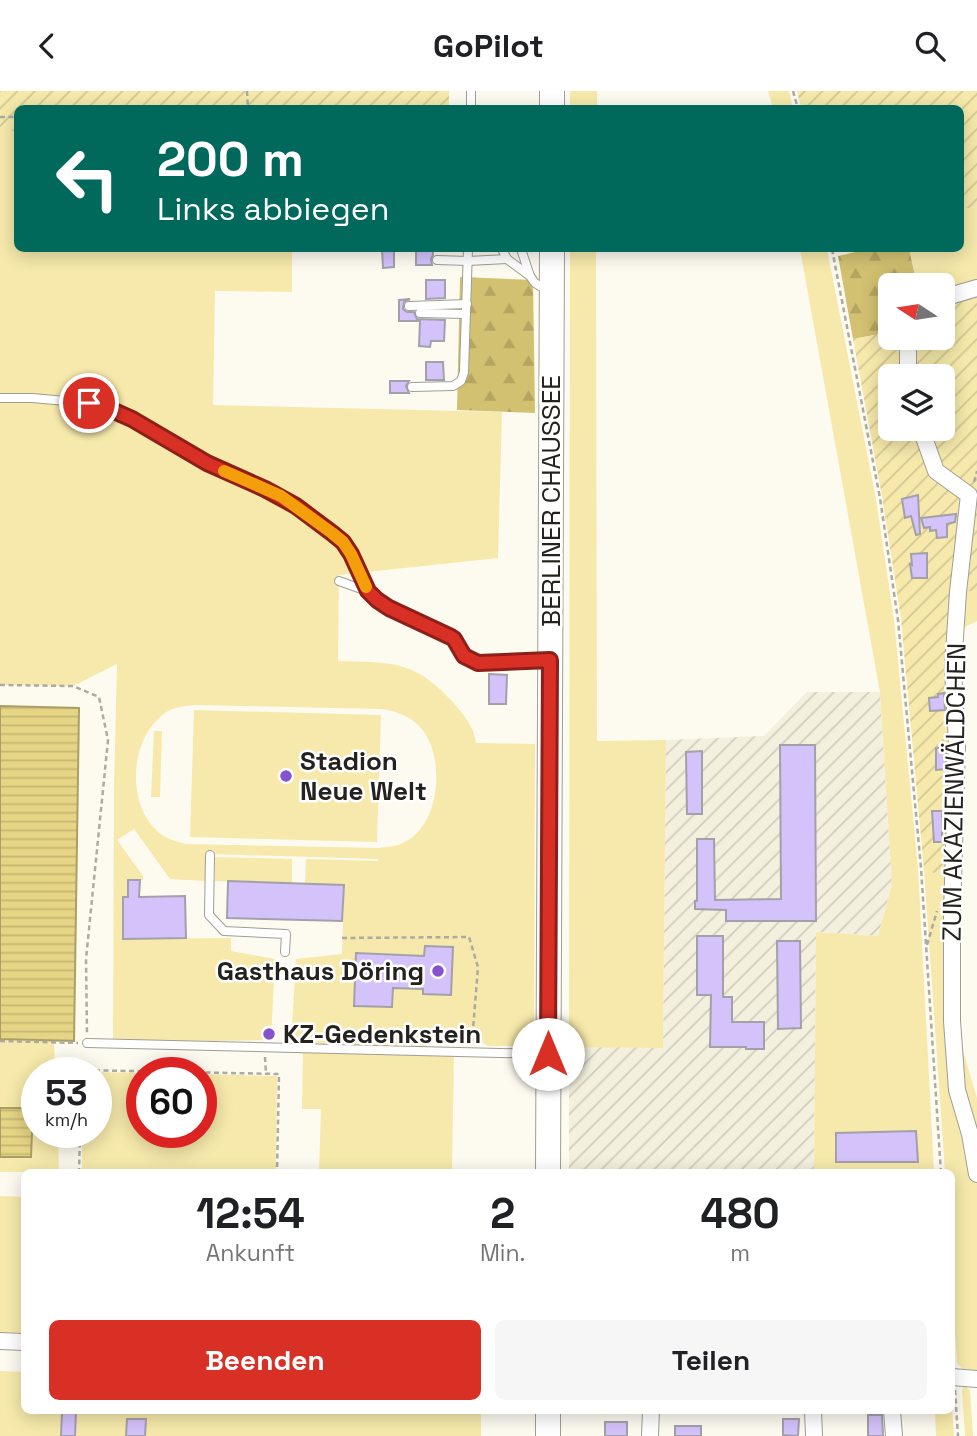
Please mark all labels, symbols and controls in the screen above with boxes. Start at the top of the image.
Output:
text: GoPilot [433,26,544,66]
icon: back [28,27,66,65]
icon: search [911,27,949,65]
text: 200 m [157,128,304,190]
icon: left [42,133,133,224]
text: Links abbiegen [157,189,389,229]
north arrow [878,273,956,350]
map controls [878,273,955,441]
button: layers [878,364,955,441]
pin [59,373,119,433]
street label: BERLINER CHAUSSEE [534,375,568,627]
icon: arrive [70,384,108,422]
street label: ZUM AKAZIENWÄLDCHEN [934,642,974,942]
place label: Stadion Neue Welt [300,744,427,808]
marker: Stadion Neue Welt [278,768,294,784]
place label: Gasthaus Döring [217,954,424,988]
marker: Gasthaus Döring [430,963,446,979]
place label: KZ-Gedenkstein [283,1017,481,1051]
position arrow [511,1017,585,1091]
marker: KZ-Gedenkstein [261,1026,277,1042]
speed limit sign: 60 [126,1057,217,1148]
text: 53 [45,1071,88,1115]
text: km/h [45,1108,88,1131]
text: 12:54 [196,1187,305,1240]
text: 2 [490,1187,515,1240]
text: 480 [701,1187,780,1240]
text: Ankunft [206,1238,295,1268]
text: Min. [480,1238,525,1268]
text: m [730,1238,750,1268]
button: Beenden [49,1320,481,1400]
button: Teilen [495,1320,927,1400]

